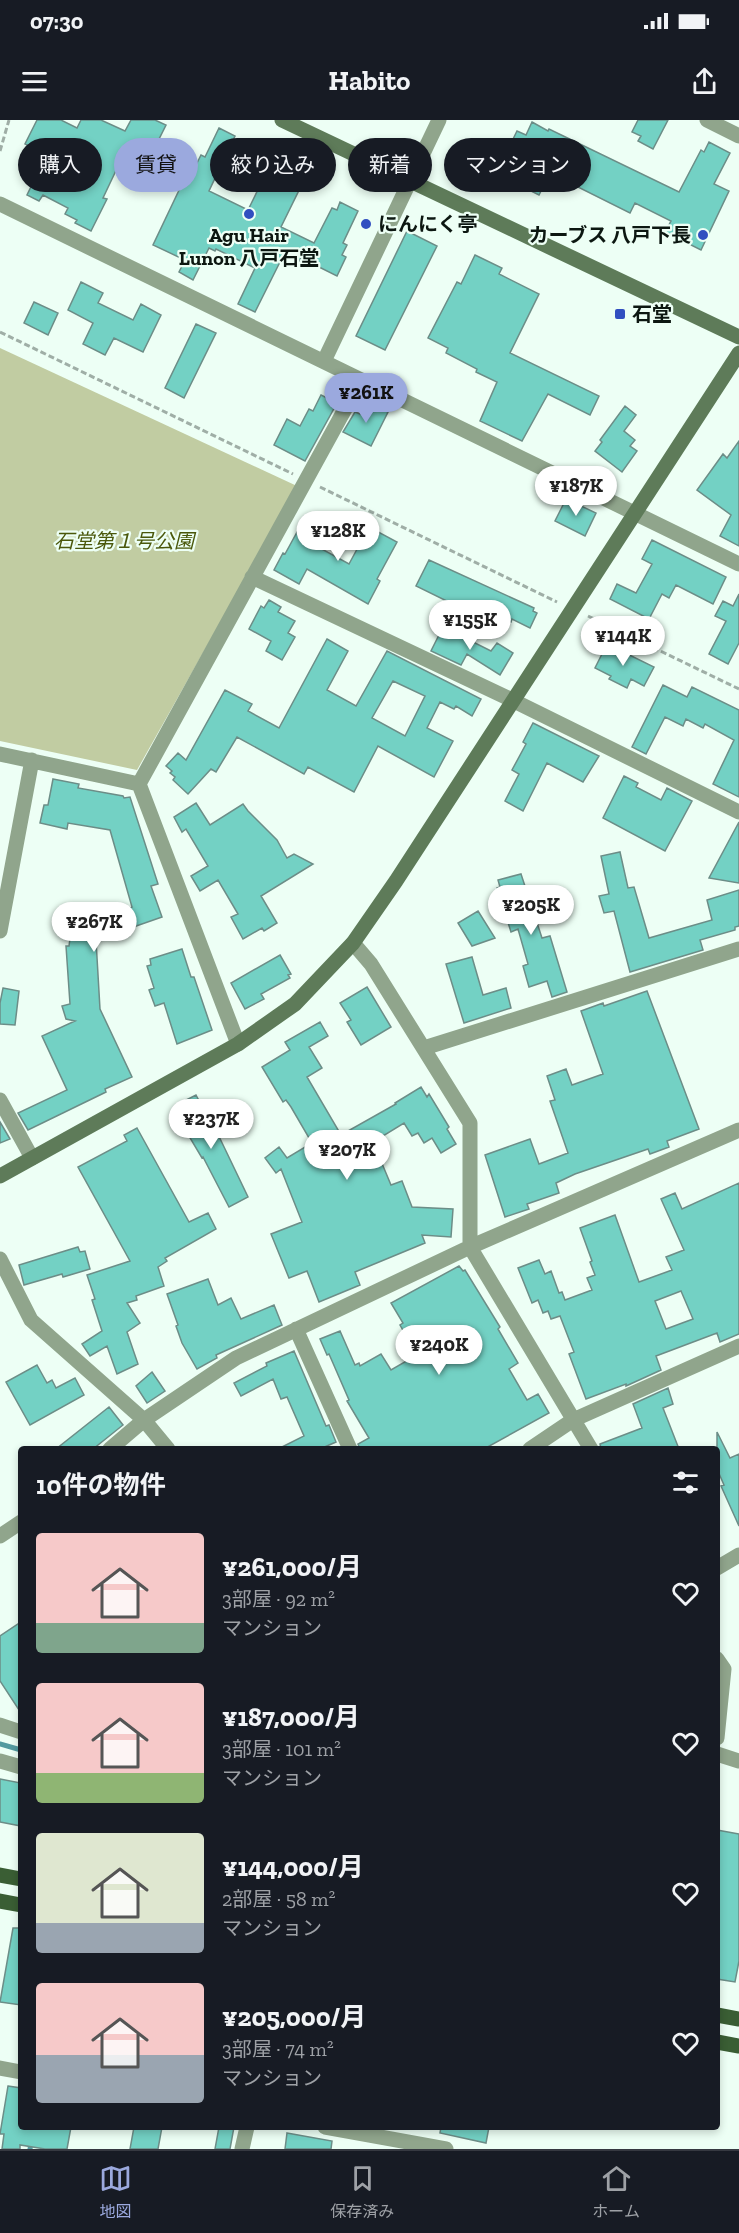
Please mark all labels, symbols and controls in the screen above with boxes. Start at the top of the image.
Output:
text: 07:30 [30,8,83,35]
icon: menu [18,65,51,98]
text: Habito [329,65,410,97]
icon: share [688,65,721,98]
chip: 購入 [18,138,102,192]
chip: 賃貸 [114,138,198,192]
chip: 絞り込み [210,138,336,192]
chip: 新着 [348,138,432,192]
chip: マンション [444,138,591,192]
marker: Agu Hair Lunon 八戸石堂 [242,207,256,221]
place label: にんにく亭 [378,212,478,236]
marker: にんにく亭 [359,217,373,231]
place label: Agu Hair Lunon 八戸石堂 [179,223,319,270]
place label: カーブス 八戸下長 [528,223,691,247]
marker: カーブス 八戸下長 [696,228,710,242]
place label: 石堂 [632,302,672,326]
marker: 石堂 [613,307,627,321]
pin: ¥261K [324,373,408,424]
text: ¥261K [339,380,393,404]
pin: ¥187K [534,466,618,517]
text: ¥187K [549,473,603,497]
pin: ¥128K [296,511,380,562]
text: ¥128K [311,518,365,542]
park label: 石堂第１号公園 [54,529,197,553]
pin: ¥155K [428,600,512,651]
text: ¥155K [443,607,497,631]
pin: ¥144K [581,616,665,667]
text: ¥144K [595,623,651,647]
pin: ¥205K [489,885,573,936]
text: ¥205K [502,892,560,916]
pin: ¥267K [52,902,136,953]
text: ¥267K [66,909,122,933]
pin: ¥237K [169,1099,253,1150]
text: ¥237K [183,1106,239,1130]
pin: ¥207K [305,1130,389,1181]
text: ¥207K [318,1137,376,1161]
pin: ¥240K [397,1325,481,1376]
text: ¥240K [409,1332,469,1356]
icon: filters [669,1466,702,1499]
text: 10件の物件 [36,1469,165,1501]
text: ¥261,000/月 [222,1551,362,1583]
icon: home [84,1557,156,1629]
icon: heart [669,1577,702,1610]
text: 3部屋 · 92 m² [222,1587,335,1611]
text: マンション [222,1616,322,1640]
text: ¥187,000/月 [222,1701,360,1733]
icon: home [84,1707,156,1779]
icon: heart [669,1727,702,1760]
text: 3部屋 · 101 m² [222,1737,341,1761]
text: マンション [222,1766,322,1790]
text: ¥144,000/月 [222,1851,364,1883]
icon: home [84,1857,156,1929]
icon: heart [669,1877,702,1910]
text: 2部屋 · 58 m² [222,1887,336,1911]
text: マンション [222,1916,322,1940]
text: ¥205,000/月 [222,2001,366,2033]
icon: home [84,2007,156,2079]
icon: heart [669,2027,702,2060]
text: 3部屋 · 74 m² [222,2037,334,2061]
text: マンション [222,2066,322,2090]
tab: 地図 [99,2162,132,2222]
tab: 保存済み [330,2162,394,2222]
tab: ホーム [592,2162,640,2222]

